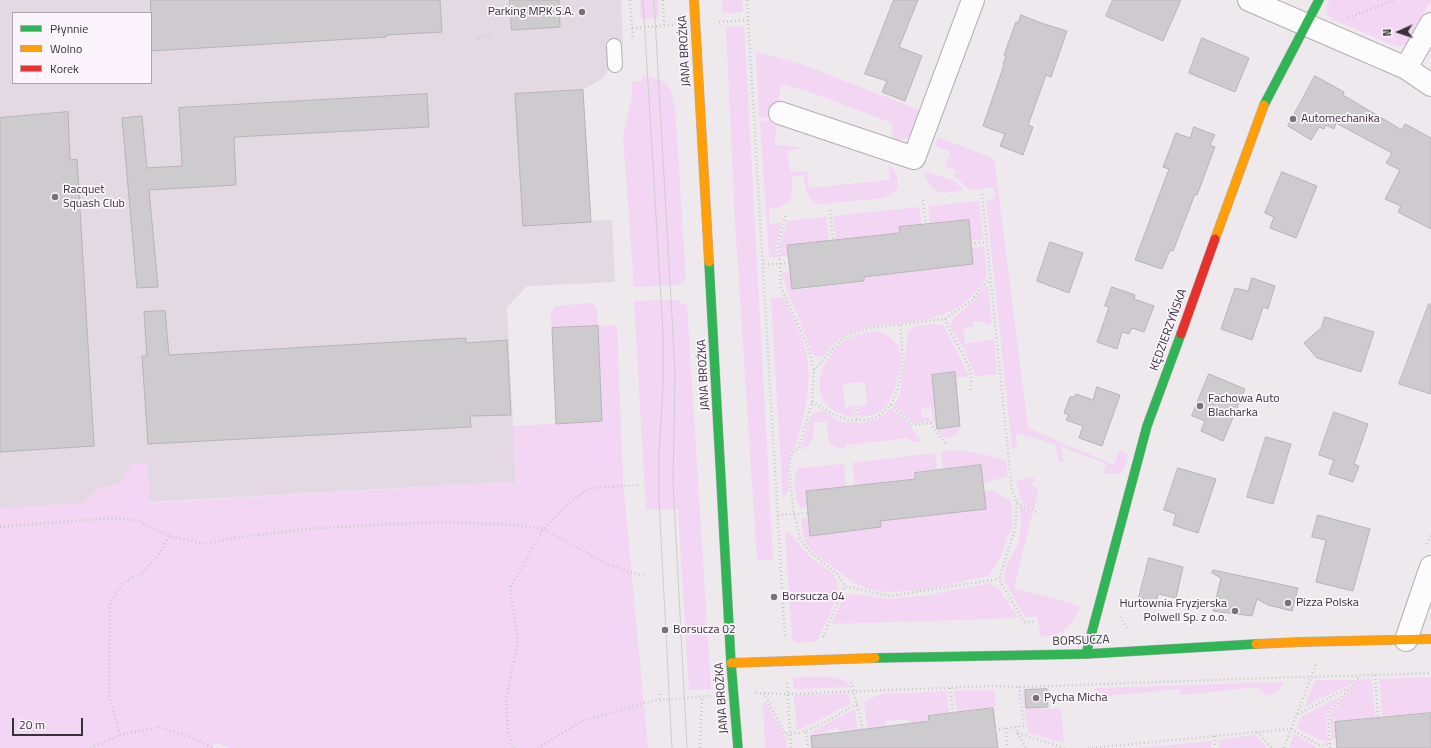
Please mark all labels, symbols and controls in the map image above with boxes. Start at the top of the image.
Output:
place label: Parking MPK S.A. [488,5,574,19]
marker: Parking MPK S.A. [577,7,587,17]
legend [12,12,152,84]
north arrow [1379,12,1419,52]
street label: JANA BROŻKA [676,15,694,87]
text: Płynnie [50,19,88,38]
text: N [1379,28,1395,37]
text: Wolno [50,39,82,58]
text: Korek [50,59,79,78]
place label: Automechanika [1301,112,1380,126]
marker: Automechanika [1288,114,1298,124]
place label: Racquet Squash Club [63,183,125,211]
marker: Racquet Squash Club [50,192,60,202]
street label: KĘDZIERZYŃSKA [1148,287,1190,373]
street label: JANA BROŻKA [695,339,713,411]
place label: Fachowa Auto Blacharka [1208,392,1280,420]
marker: Fachowa Auto Blacharka [1195,401,1205,411]
place label: Borsucza 04 [782,590,845,604]
marker: Borsucza 04 [769,592,779,602]
place label: Pizza Polska [1296,596,1359,610]
place label: Hurtownia Fryzjerska Polwell Sp. z o.o. [1119,597,1227,625]
marker: Pizza Polska [1283,598,1293,608]
marker: Hurtownia Fryzjerska Polwell Sp. z o.o. [1230,606,1240,616]
place label: Borsucza 02 [673,623,736,637]
marker: Borsucza 02 [660,625,670,635]
street label: BORSUCZA [1052,633,1110,649]
street label: JANA BROŻKA [712,662,732,734]
place label: Pycha Micha [1044,691,1108,705]
marker: Pycha Micha [1031,693,1041,703]
scale bar [14,710,85,736]
text: 20 m [19,715,45,734]

